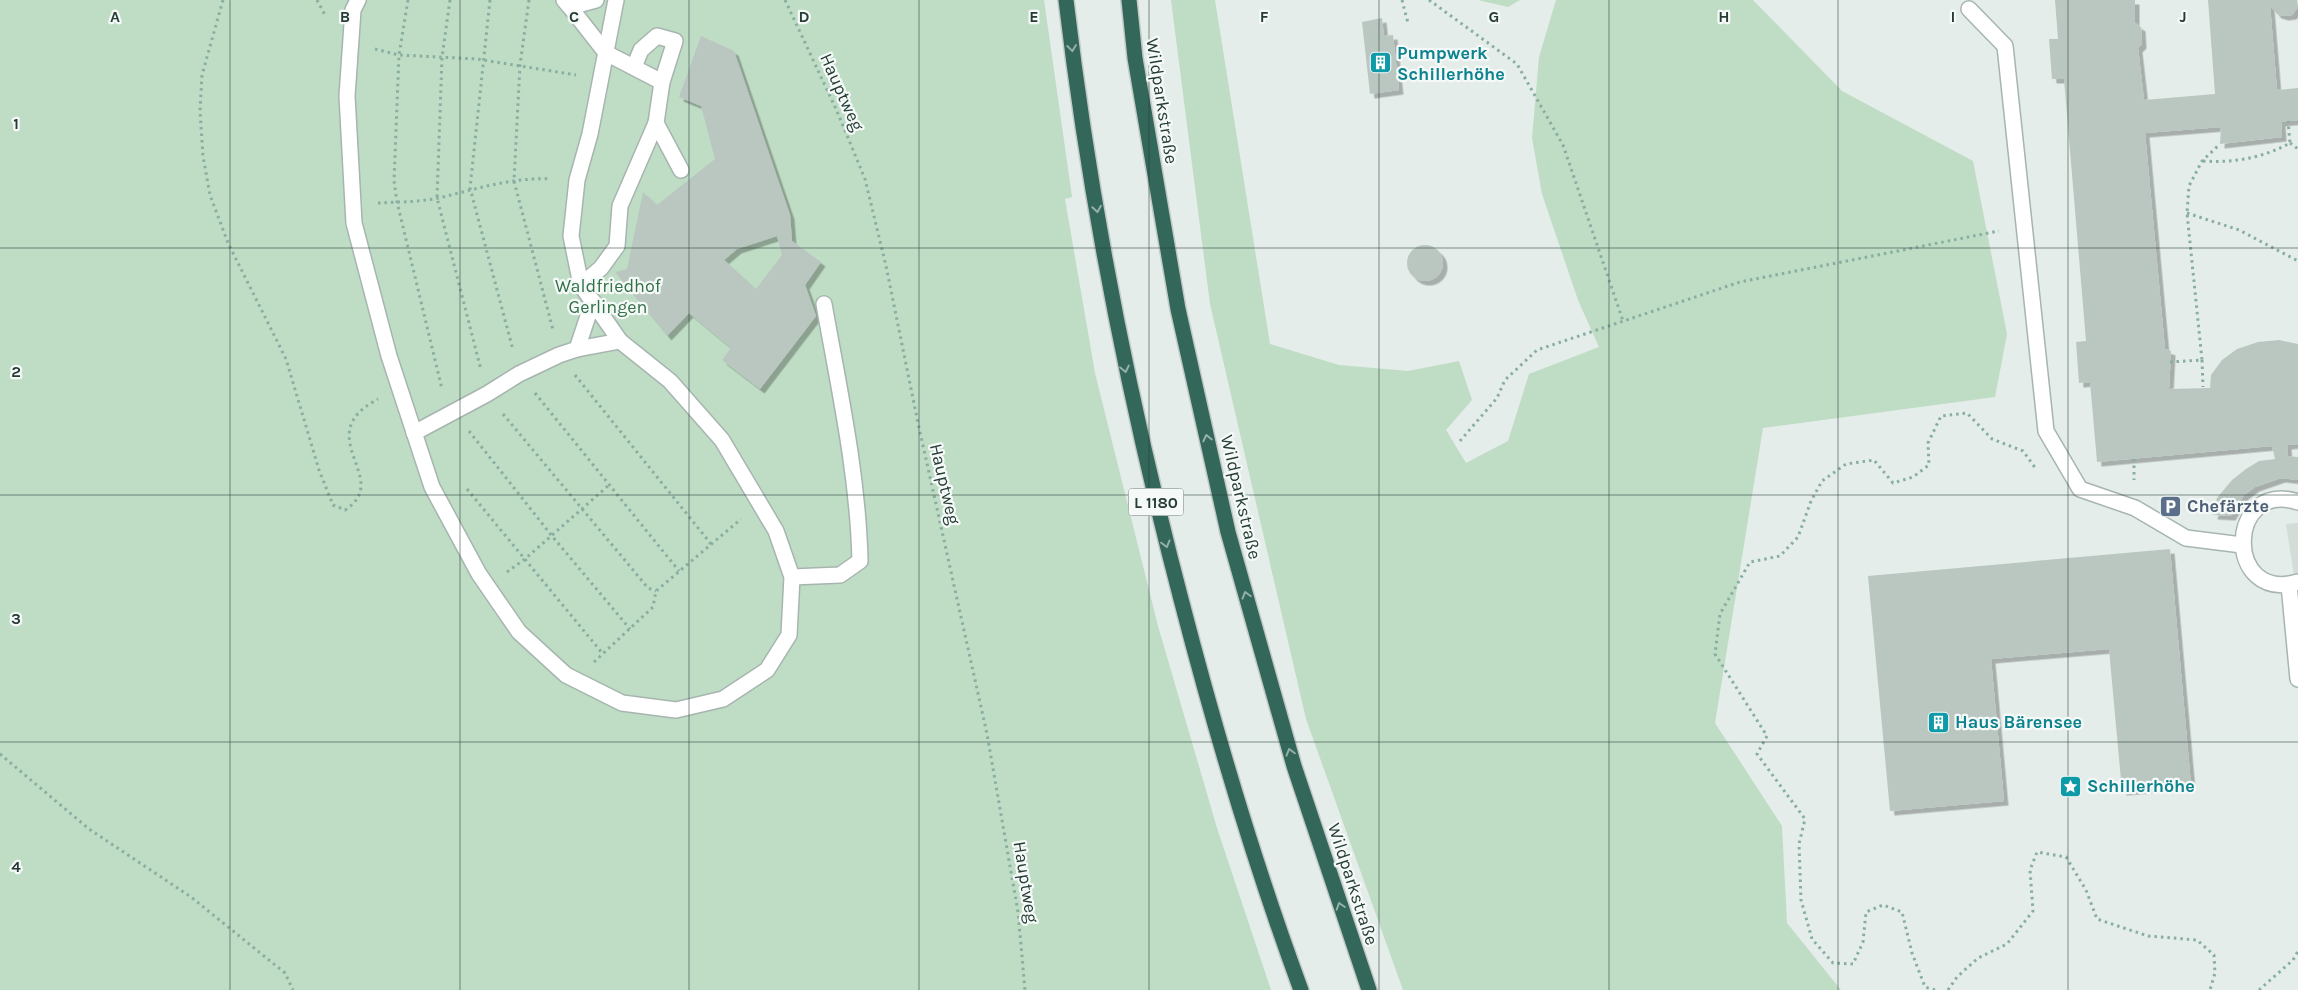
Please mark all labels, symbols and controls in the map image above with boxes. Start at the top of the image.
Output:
text: A [110,7,120,26]
text: B [340,7,350,26]
text: C [569,7,579,26]
text: D [799,7,810,26]
text: E [1029,7,1039,26]
text: F [1260,7,1269,26]
text: G [1489,7,1499,26]
text: H [1718,7,1730,26]
text: I [1951,7,1955,26]
text: J [2179,7,2187,26]
street label: Wildparkstraße [1141,36,1183,166]
place label: Pumpwerk Schillerhöhe [1397,42,1505,85]
one-way arrow [1066,45,1077,53]
street label: Hauptweg [815,50,869,134]
building icon: Pumpwerk Schillerhöhe [1369,51,1393,75]
text: 1 [13,114,19,133]
one-way arrow [1091,205,1102,213]
park label: Waldfriedhof Gerlingen [555,275,662,318]
text: 2 [11,362,21,381]
one-way arrow [1120,364,1130,373]
one-way arrow [1202,433,1213,442]
street label: Wildparkstraße [1216,433,1266,561]
street label: Hauptweg [925,441,965,527]
road number: L 1180 [1128,488,1184,516]
parking icon: Chefärzte [2159,494,2183,518]
place label: Chefärzte [2187,495,2269,517]
one-way arrow [1160,540,1171,549]
one-way arrow [1241,591,1252,600]
text: 3 [11,609,21,628]
building icon: Haus Bärensee [1927,710,1951,734]
place label: Haus Bärensee [1955,711,2082,733]
one-way arrow [1285,748,1295,756]
place icon: Schillerhöhe [2059,774,2083,798]
place label: Schillerhöhe [2087,775,2195,797]
street label: Wildparkstraße [1323,820,1383,948]
street label: Hauptweg [1009,839,1043,925]
text: 4 [11,857,21,876]
one-way arrow [1336,903,1346,911]

